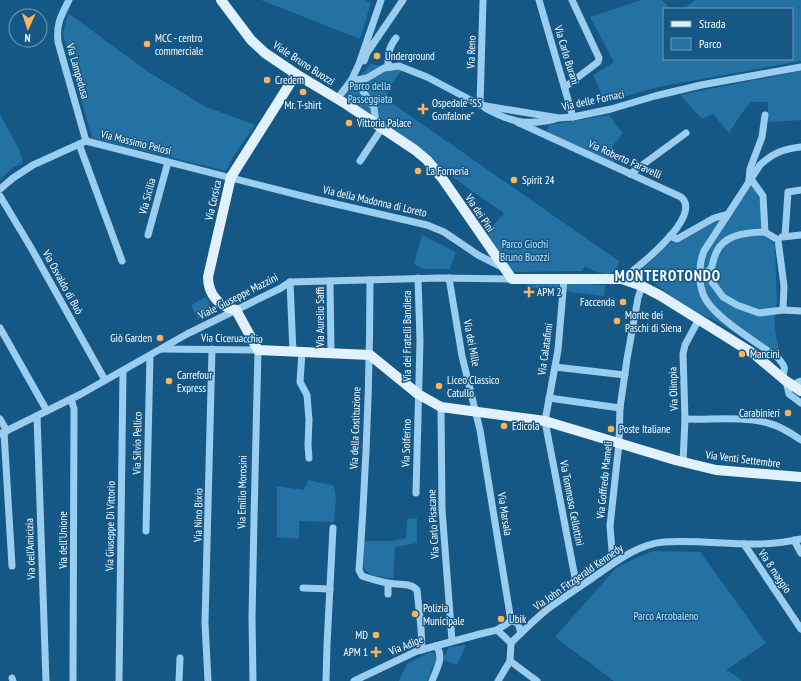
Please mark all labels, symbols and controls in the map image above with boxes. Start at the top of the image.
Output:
north arrow [8,8,48,48]
legend [663,8,793,60]
text: Strada [699,16,726,31]
street label: Via Carlo Burani [551,23,583,86]
text: N [24,31,31,45]
place label: MCC - centro commerciale [155,31,204,58]
street label: Via Reno [463,35,479,70]
text: Parco [699,36,721,51]
street label: Viale Bruno Buozzi [270,37,338,88]
marker: MCC - centro commerciale [142,39,152,49]
street label: Via Lampedusa [63,41,93,100]
place label: Underground [385,49,435,63]
marker: Underground [372,51,382,61]
place label: Credem [275,73,304,87]
marker: Credem [262,75,272,85]
park label: Parco della Passeggiata [348,79,392,106]
marker: Mr. T-shirt [298,87,308,97]
street label: Via delle Fornaci [560,87,625,114]
place label: Ospedale "SS Gonfalone" [432,96,482,123]
place label: Mr. T-shirt [285,98,321,112]
marker: Ospedale "SS Gonfalone" [417,103,429,115]
place label: Vittoria Palace [356,116,412,130]
marker: Vittoria Palace [344,118,354,128]
street label: Via Massimo Pelosi [98,126,173,158]
street label: Via Roberto Faravelli [585,136,664,181]
place label: La Forneria [426,164,469,178]
marker: La Forneria [413,166,423,176]
place label: Spirit 24 [522,173,555,187]
marker: Spirit 24 [509,175,519,185]
street label: Via Sicilia [135,176,159,217]
street label: Via Corsica [201,178,224,223]
street label: Via della Madonna di Loreto [321,182,429,220]
street label: Via dei Pini [462,191,498,235]
park label: Parco Giochi Bruno Buozzi [500,237,550,264]
street label: Via Osvaldo di Buò [39,247,87,317]
district label: MONTEROTONDO [615,266,721,285]
street label: Viale Giuseppe Mazzini [195,270,280,323]
place label: APM 2 [537,285,562,299]
street label: Via Aurelio Saffi [313,287,327,348]
marker: APM 2 [524,287,534,297]
street label: Via dei Fratelli Bandiera [400,290,414,383]
place label: Faccenda [580,295,615,309]
marker: Faccenda [618,297,628,307]
place label: Monte dei Paschi di Siena [625,308,682,335]
marker: Monte dei Paschi di Siena [612,316,622,326]
street label: Via dei Mille [460,317,483,368]
street label: Via Calatafimi [534,322,556,377]
street label: Via Ciceruacchio [200,330,263,346]
place label: Giò Garden [110,331,152,345]
marker: Giò Garden [155,333,165,343]
place label: Mancini [750,347,780,361]
marker: Mancini [737,349,747,359]
street label: Via Olimpia [665,367,681,412]
place label: Carrefour Express [177,368,212,395]
place label: Liceo Classico Catullo [447,373,500,400]
marker: Carrefour Express [164,376,174,386]
marker: Liceo Classico Catullo [434,381,444,391]
street label: Via della Costituzione [347,386,363,470]
place label: Carabinieri [739,406,780,420]
marker: Carabinieri [783,408,793,418]
street label: Via Silvio Pellico [129,411,145,476]
street label: Via Solferino [398,418,414,468]
place label: Edicola [512,419,539,433]
marker: Edicola [499,421,509,431]
place label: Poste Italiane [619,422,671,436]
marker: Poste Italiane [606,424,616,434]
street label: Via Goffredo Mameli [593,441,615,520]
street label: Via Venti Settembre [704,447,781,471]
street label: Via Emilio Morosini [234,455,250,530]
street label: Via Tommaso Cellottini [557,458,587,547]
street label: Via Giuseppe Di Vittorio [102,481,118,572]
street label: Via Nino Bixio [191,488,205,543]
street label: Via Carlo Pisacane [424,489,442,560]
street label: Via Marsala [495,490,515,537]
street label: Via dell'Unione [56,511,70,570]
street label: Via dell'Amicizia [22,518,38,581]
street label: Via John Fitzgerald Kennedy [530,540,626,614]
street label: Via 8 maggio [755,546,795,596]
place label: Polizia Municipale [423,601,465,628]
marker: Polizia Municipale [410,609,420,619]
park label: Parco Arcobaleno [633,609,699,623]
place label: Ubik [509,612,527,626]
marker: Ubik [496,614,506,624]
place label: MD [355,628,368,642]
marker: MD [371,630,381,640]
street label: Via Adige [386,632,426,659]
place label: APM 1 [344,645,368,659]
marker: APM 1 [371,647,381,657]

